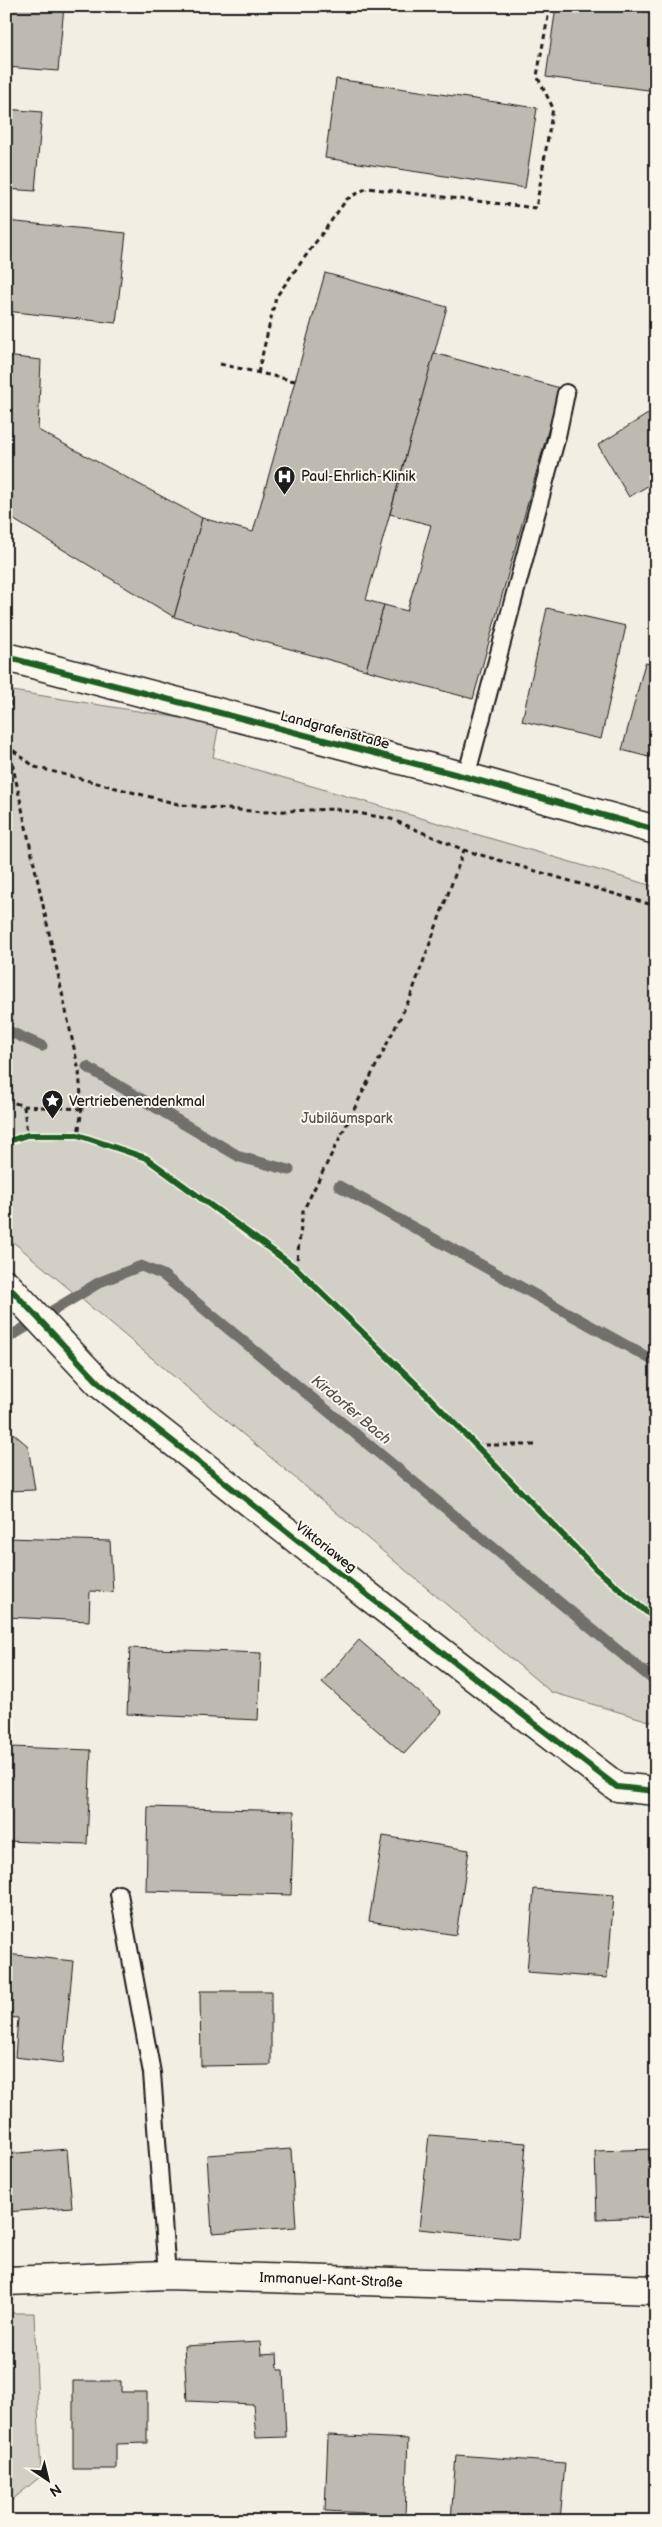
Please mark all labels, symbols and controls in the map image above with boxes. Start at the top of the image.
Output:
hospital icon: Paul-Ehrlich-Klinik [273,464,297,495]
place label: Paul-Ehrlich-Klinik [301,468,416,485]
street label: Landgrafenstraße [279,707,391,753]
place icon: Vertriebenendenkmal [41,1089,65,1120]
place label: Vertriebenendenkmal [69,1093,205,1110]
park label: Jubiläumspark [301,1110,393,1127]
water label: Kirdorfer Bach [307,1371,395,1449]
street label: Viktoriaweg [292,1518,360,1576]
street label: Immanuel-Kant-Straße [259,2269,403,2291]
north arrow [22,2454,72,2504]
text: N [46,2480,64,2500]

